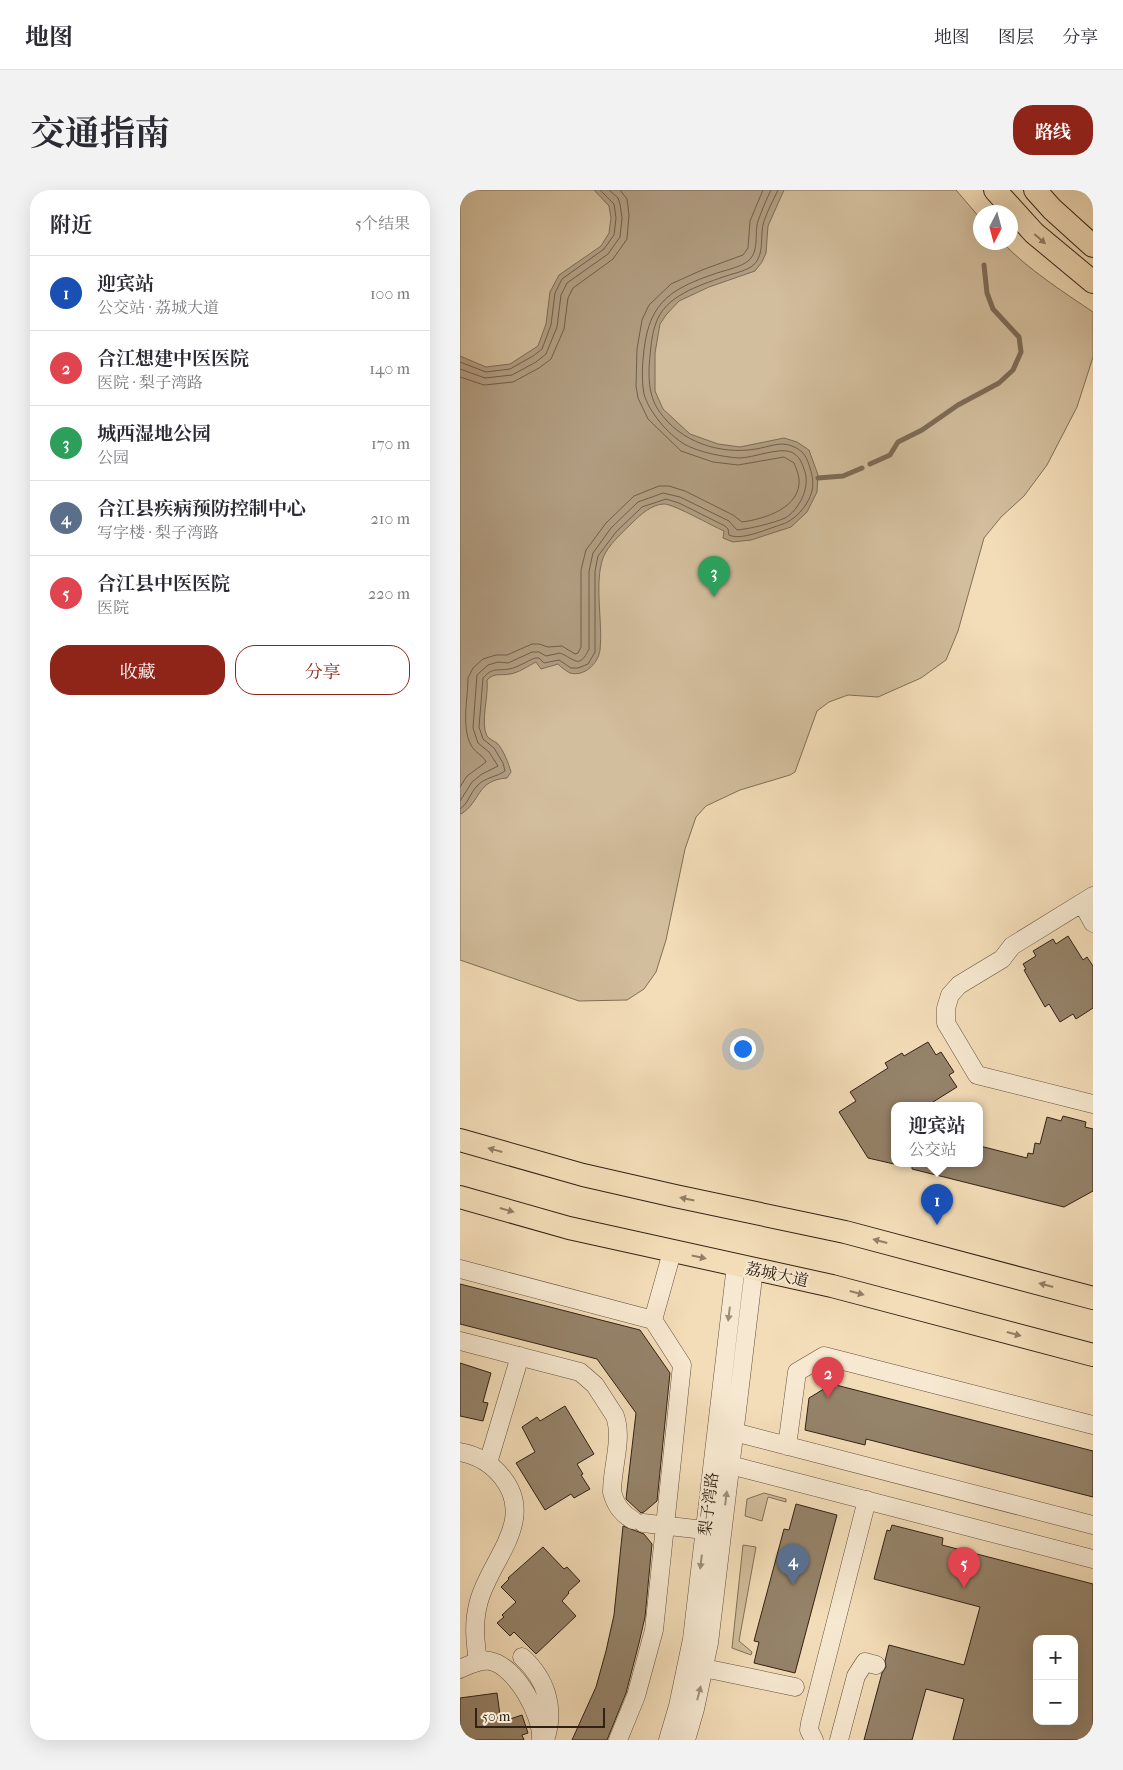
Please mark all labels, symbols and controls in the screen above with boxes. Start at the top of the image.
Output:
text: 地图 [25,23,73,51]
text: 地图 [934,27,970,48]
text: 图层 [998,27,1034,48]
text: 分享 [1062,27,1098,48]
button: 路线 [1013,105,1093,155]
text: 交通指南 [30,113,170,154]
north arrow [973,205,1018,250]
text: 附近 [50,213,92,237]
text: 5个结果 [355,214,410,233]
one-way arrow [1033,233,1046,244]
text: 迎宾站 [97,273,154,295]
text: 1 [63,284,69,303]
text: 100 m [370,284,410,303]
text: 公交站 · 荔城大道 [97,298,219,317]
text: 合江想建中医医院 [97,348,249,370]
text: 2 [62,359,70,378]
text: 140 m [369,359,410,378]
text: 医院 · 梨子湾路 [97,373,203,392]
text: 城西湿地公园 [97,423,211,445]
text: 3 [63,434,69,453]
text: 170 m [371,434,410,453]
text: 公园 [97,448,129,467]
text: 合江县疾病预防控制中心 [97,498,306,520]
text: 4 [61,509,71,528]
text: 210 m [371,509,410,528]
text: 写字楼 · 梨子湾路 [97,523,219,542]
pin: 3 [698,556,730,597]
text: 合江县中医医院 [97,573,230,595]
text: 5 [63,584,69,603]
text: 220 m [368,584,410,603]
text: 医院 [97,598,129,617]
button: 收藏 [50,645,225,695]
button: 分享 [235,645,410,695]
your location [730,1036,756,1062]
popup [891,1102,983,1167]
text: 迎宾站 [908,1115,966,1137]
text: 公交站 [908,1140,957,1159]
one-way arrow [488,1146,503,1154]
pin: 1 [921,1184,953,1225]
one-way arrow [679,1195,694,1203]
one-way arrow [499,1207,514,1215]
one-way arrow [872,1237,887,1245]
one-way arrow [691,1254,707,1262]
street label: 荔城大道 [744,1259,810,1290]
one-way arrow [1038,1281,1053,1289]
one-way arrow [850,1289,865,1297]
one-way arrow [725,1306,733,1322]
one-way arrow [1007,1331,1022,1339]
pin: 2 [812,1357,844,1398]
street label: 梨子湾路 [695,1471,722,1537]
one-way arrow [722,1489,730,1505]
pin: 4 [777,1544,809,1585]
pin: 5 [948,1547,980,1588]
one-way arrow [697,1554,705,1570]
map controls [1033,1635,1078,1725]
button: + [1033,1635,1078,1680]
button: − [1033,1680,1078,1725]
one-way arrow [695,1685,703,1700]
scale bar [475,1705,605,1728]
text: 50 m [482,1708,510,1725]

